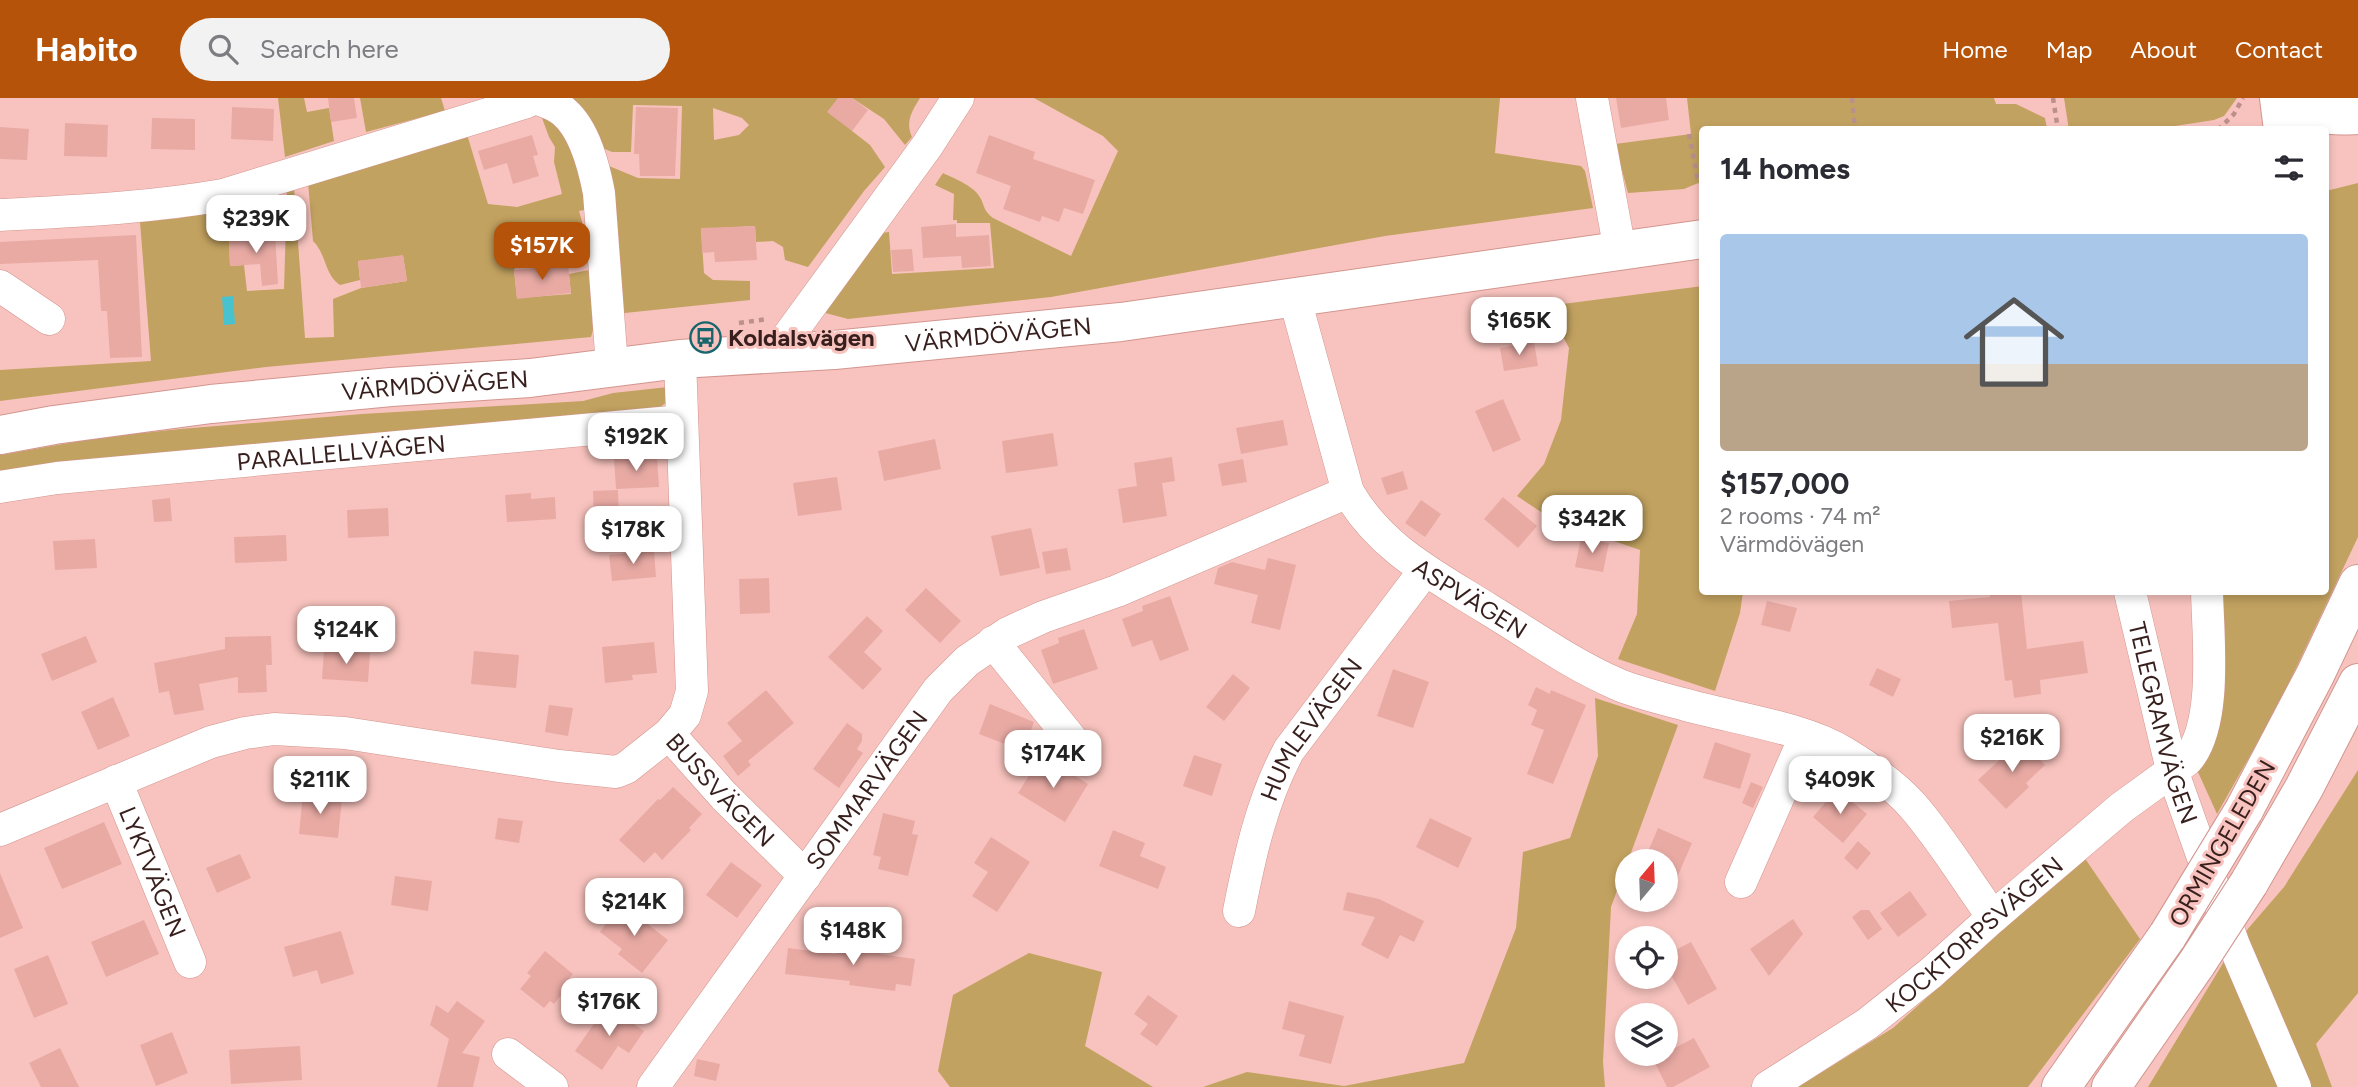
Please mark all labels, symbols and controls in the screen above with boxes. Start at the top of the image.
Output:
search box [180,18,670,81]
text: Habito [35,30,138,69]
icon: search [204,30,242,68]
text: Search here [260,33,399,65]
text: Home [1942,35,2008,64]
text: Map [2046,35,2092,64]
text: About [2130,35,2197,64]
text: Contact [2235,35,2323,64]
icon: filters [2270,149,2308,187]
text: 14 homes [1720,150,1850,187]
pin: $239K [207,195,305,255]
text: $239K [222,204,290,232]
pin: $157K [493,222,591,282]
text: $157K [510,231,574,259]
icon: home [1951,279,2077,405]
pin: $165K [1470,298,1568,357]
text: $165K [1487,306,1551,334]
street label: VÄRMDÖVÄGEN [904,310,1093,357]
bus stop icon: Koldalsvägen [688,320,722,354]
place label: Koldalsvägen [728,323,875,352]
street label: VÄRMDÖVÄGEN [340,364,529,406]
pin: $192K [587,414,685,473]
text: $192K [604,422,668,450]
street label: PARALLELLVÄGEN [235,428,447,476]
text: $157,000 [1720,465,1849,502]
pin: $342K [1543,496,1641,555]
text: 2 rooms · 74 m² [1720,502,1881,530]
text: $342K [1558,504,1626,532]
pin: $178K [584,506,682,566]
text: $178K [601,515,665,543]
text: Värmdövägen [1720,530,1864,558]
street label: ASPVÄGEN [1408,552,1533,644]
pin: $124K [297,606,395,666]
text: $124K [313,615,379,643]
street label: TELEGRAMVÄGEN [2123,619,2204,828]
street label: HUMLEVÄGEN [1254,652,1368,805]
street label: SOMMARVÄGEN [799,704,933,875]
pin: $216K [1963,714,2061,774]
text: $216K [1980,723,2044,751]
street label: BUSSVÄGEN [660,727,781,852]
pin: $174K [1004,730,1102,790]
text: $174K [1020,739,1086,767]
street label: ORMINGELEDEN [2163,755,2281,931]
pin: $211K [271,756,369,816]
pin: $409K [1791,756,1889,816]
text: $211K [290,765,350,793]
text: $409K [1805,765,1875,793]
street label: LYKTVÄGEN [113,802,193,941]
north arrow [1615,849,1678,912]
map controls [1615,849,1678,1066]
street label: KOCKTORPSVÄGEN [1879,850,2068,1018]
pin: $214K [585,878,683,938]
text: $214K [601,887,667,915]
pin: $148K [804,908,902,967]
text: $148K [820,916,886,944]
button: locate [1615,926,1678,989]
pin: $176K [560,978,658,1038]
text: $176K [577,987,641,1015]
button: layers [1615,1003,1678,1066]

